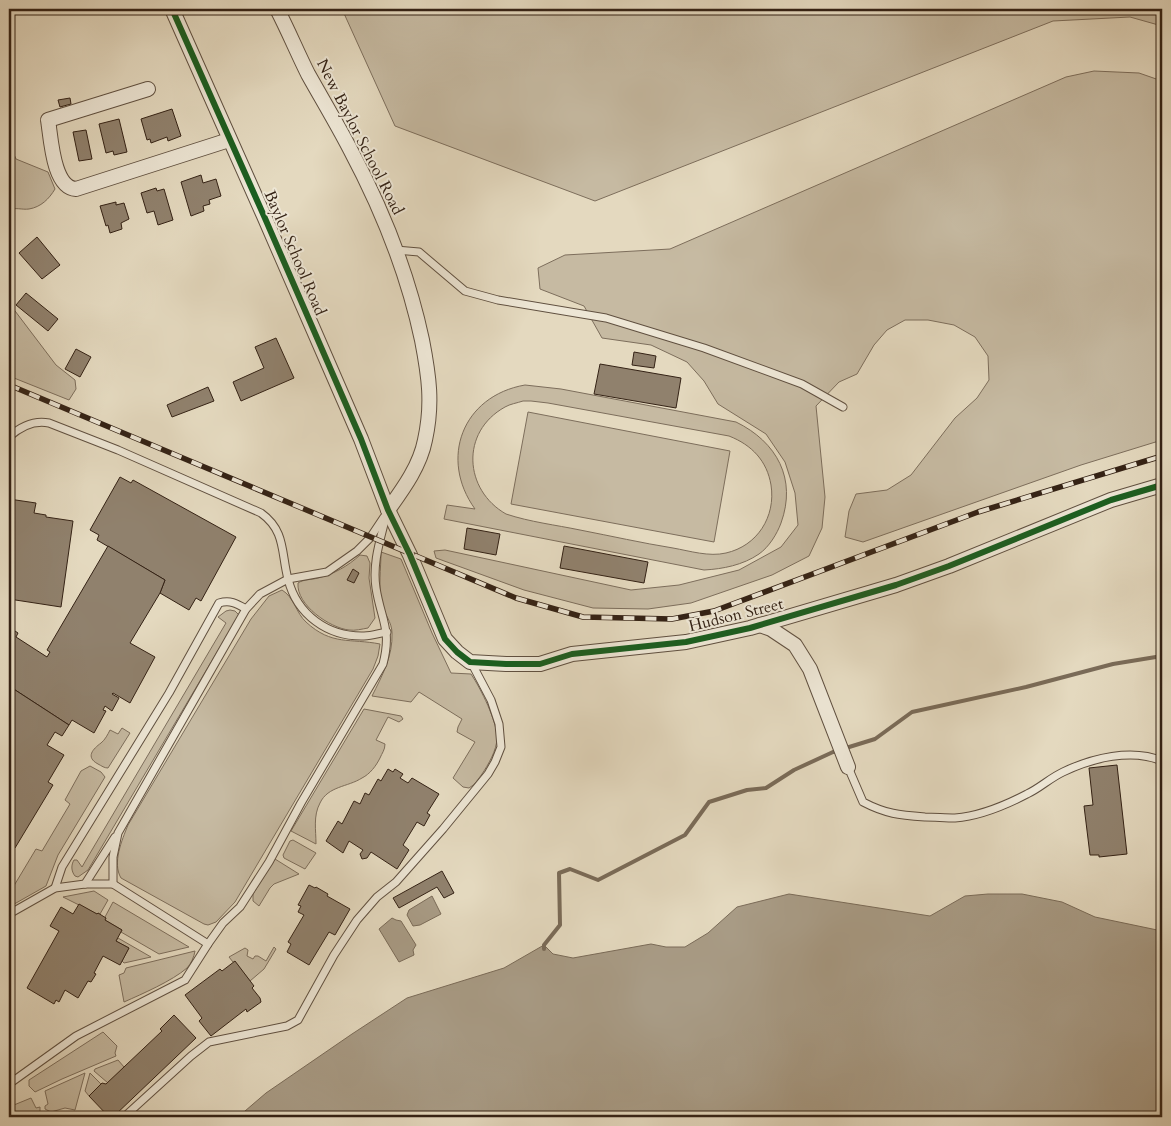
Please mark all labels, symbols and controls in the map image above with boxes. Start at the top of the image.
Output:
street label: New Baylor School Road [311,55,409,219]
street label: Baylor School Road [259,187,331,319]
street label: Hudson Street [686,593,786,637]

